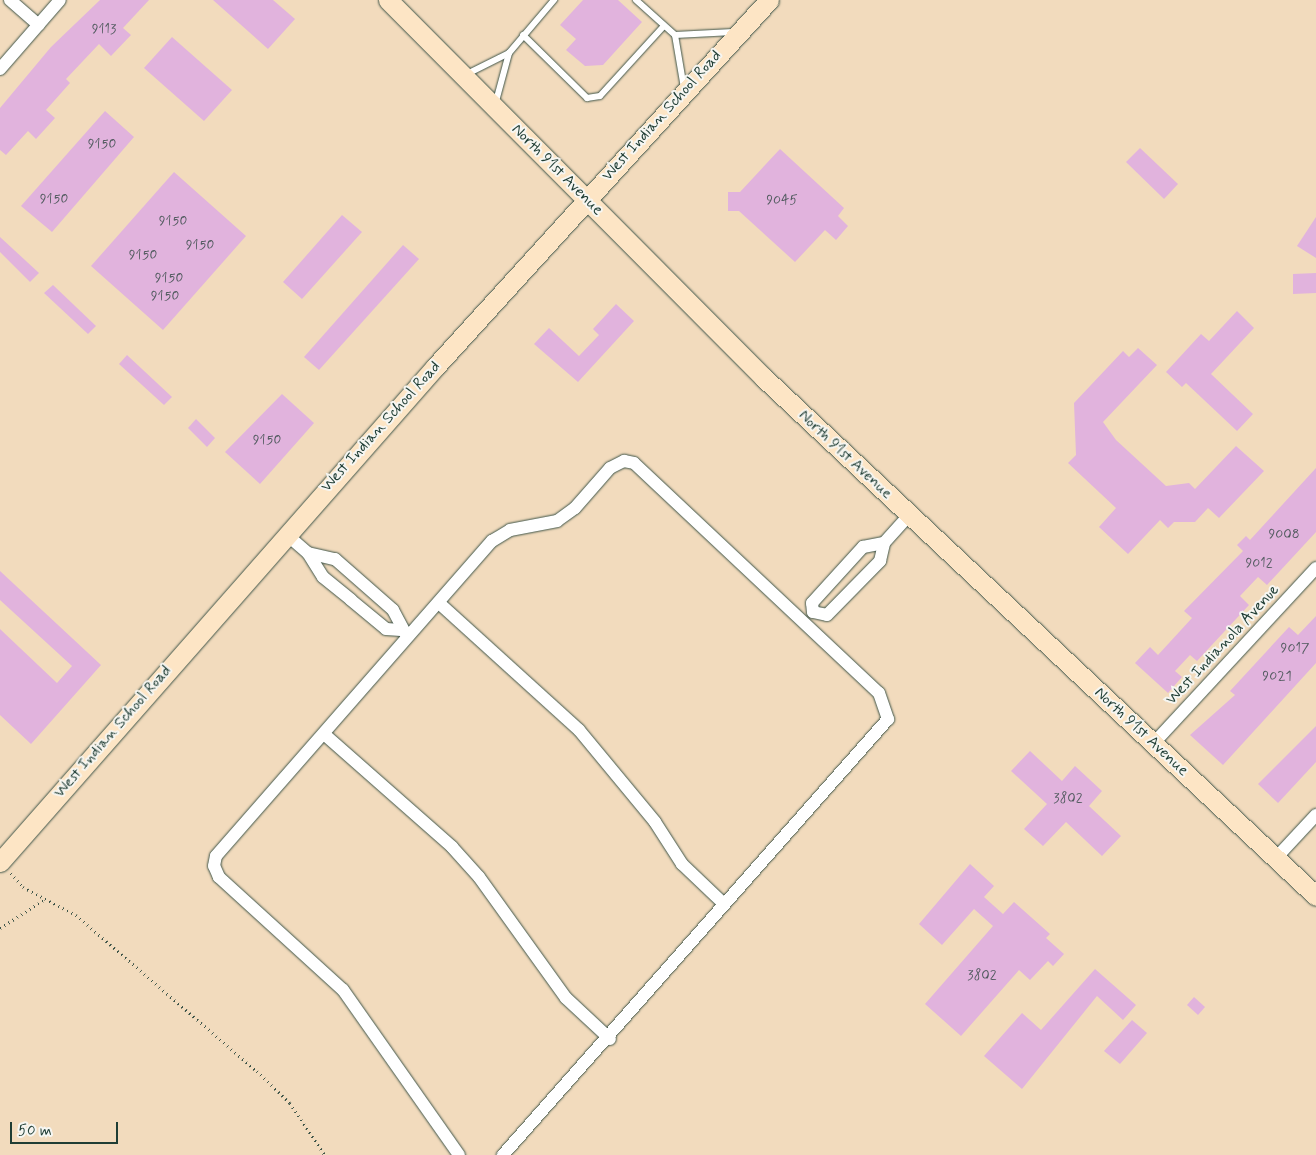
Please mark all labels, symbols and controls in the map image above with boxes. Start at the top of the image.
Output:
house number: 9113 [92,21,116,37]
street label: West Indian School Road [598,47,726,185]
street label: North 91st Avenue [507,120,607,220]
house number: 9150 [88,136,116,152]
house number: 9150 [40,191,68,207]
house number: 9045 [766,192,798,208]
house number: 9150 [159,213,187,229]
house number: 9150 [186,237,214,253]
house number: 9150 [129,247,157,263]
house number: 9150 [155,270,183,286]
house number: 9150 [151,288,179,304]
street label: West Indian School Road [317,358,445,496]
street label: North 91st Avenue [794,406,896,504]
house number: 9150 [253,432,281,448]
house number: 9008 [1268,526,1300,542]
house number: 9012 [1245,555,1273,571]
street label: West Indianola Avenue [1161,580,1285,710]
house number: 9017 [1281,640,1309,656]
street label: West Indian School Road [50,662,176,802]
house number: 9021 [1262,668,1292,684]
street label: North 91st Avenue [1090,683,1192,781]
house number: 3802 [1053,790,1083,806]
house number: 3802 [967,967,997,983]
scale bar [12,1112,120,1144]
text: 50 m [18,1121,52,1141]

